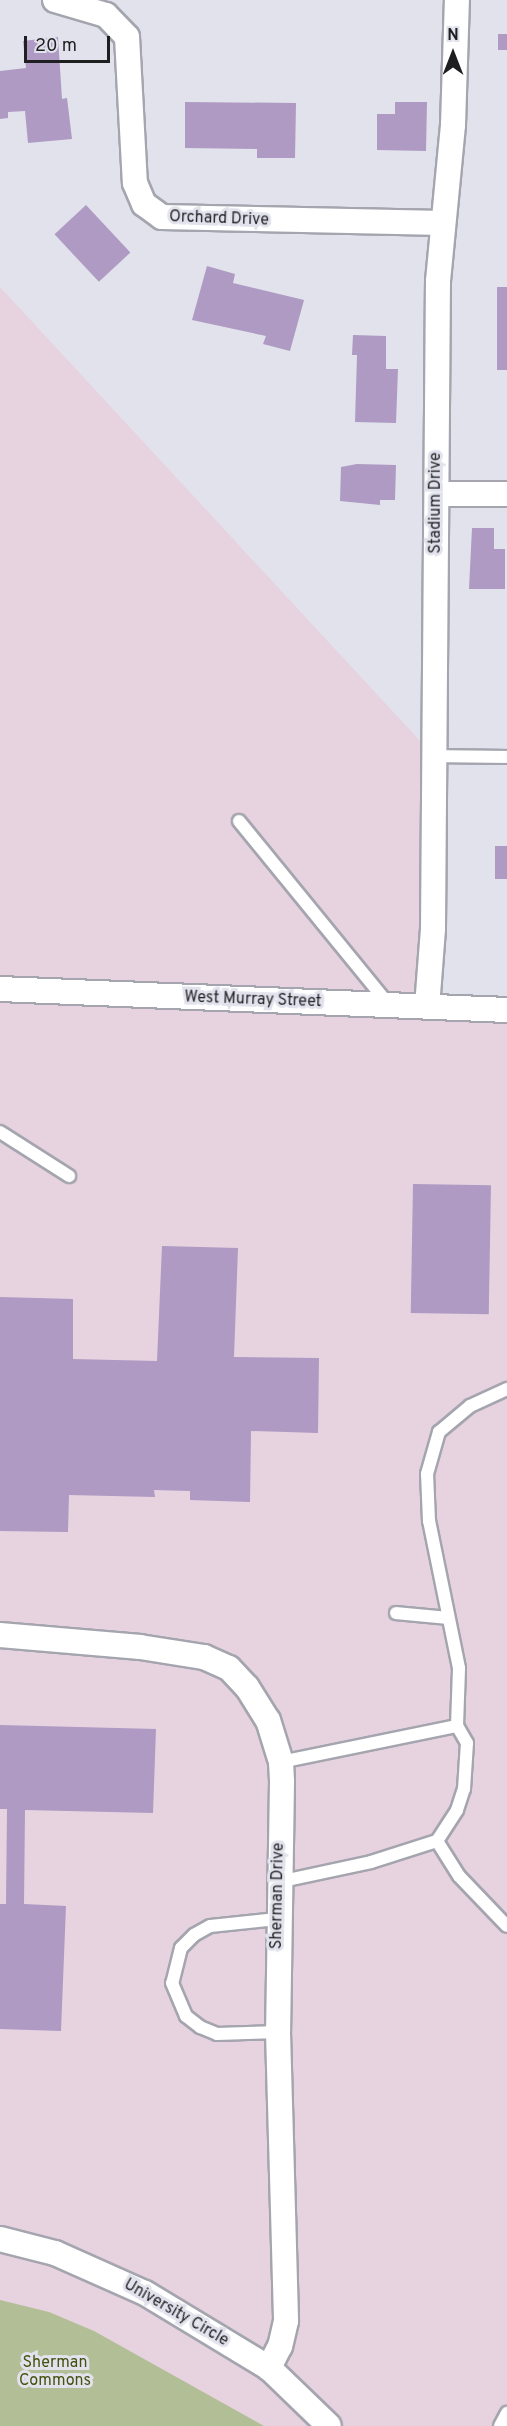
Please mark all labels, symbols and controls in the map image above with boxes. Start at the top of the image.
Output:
scale bar [27,24,112,62]
north arrow [423,24,483,84]
text: N [447,26,459,46]
text: 20 m [35,35,77,58]
street label: Orchard Drive [169,208,269,230]
street label: Stadium Drive [426,452,446,554]
street label: West Murray Street [184,988,322,1012]
street label: Sherman Drive [267,1843,289,1949]
street label: University Circle [120,2275,232,2351]
park label: Sherman Commons [19,2353,91,2391]

